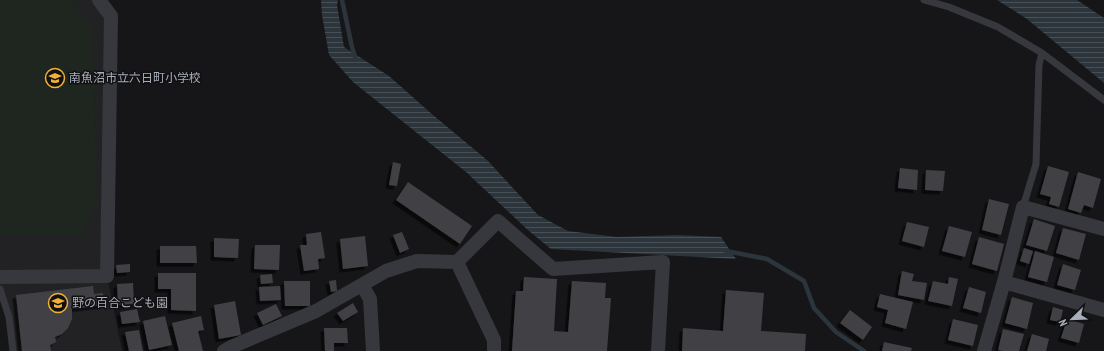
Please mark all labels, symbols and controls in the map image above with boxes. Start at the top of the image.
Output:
school or university icon: 南魚沼市立六日町小学校 [44,67,66,89]
place label: 南魚沼市立六日町小学校 [69,70,201,85]
school or university icon: 野の百合こども園 [47,292,69,314]
place label: 野の百合こども園 [72,295,168,310]
north arrow [1052,299,1092,339]
text: N [1055,317,1070,328]

